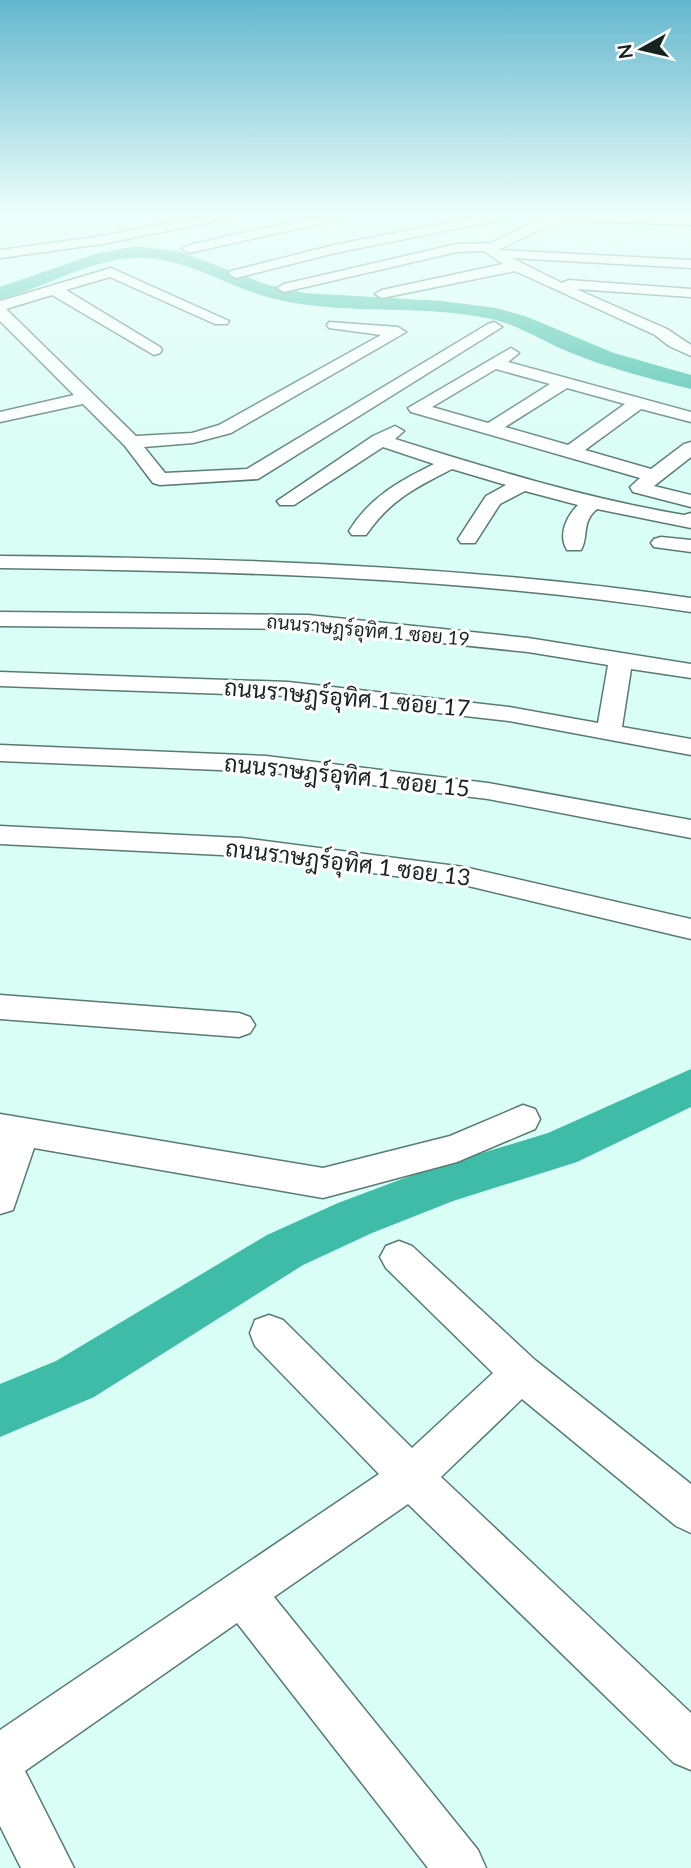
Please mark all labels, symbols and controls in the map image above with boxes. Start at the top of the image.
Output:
north arrow [607,14,677,84]
text: N [612,43,637,60]
street label: ถนนราษฎร์อุทิศ 1 ซอย 19 [265,609,471,652]
street label: ถนนราษฎร์อุทิศ 1 ซอย 17 [223,671,471,725]
street label: ถนนราษฎร์อุทิศ 1 ซอย 15 [223,747,471,805]
street label: ถนนราษฎร์อุทิศ 1 ซอย 13 [224,832,472,894]

